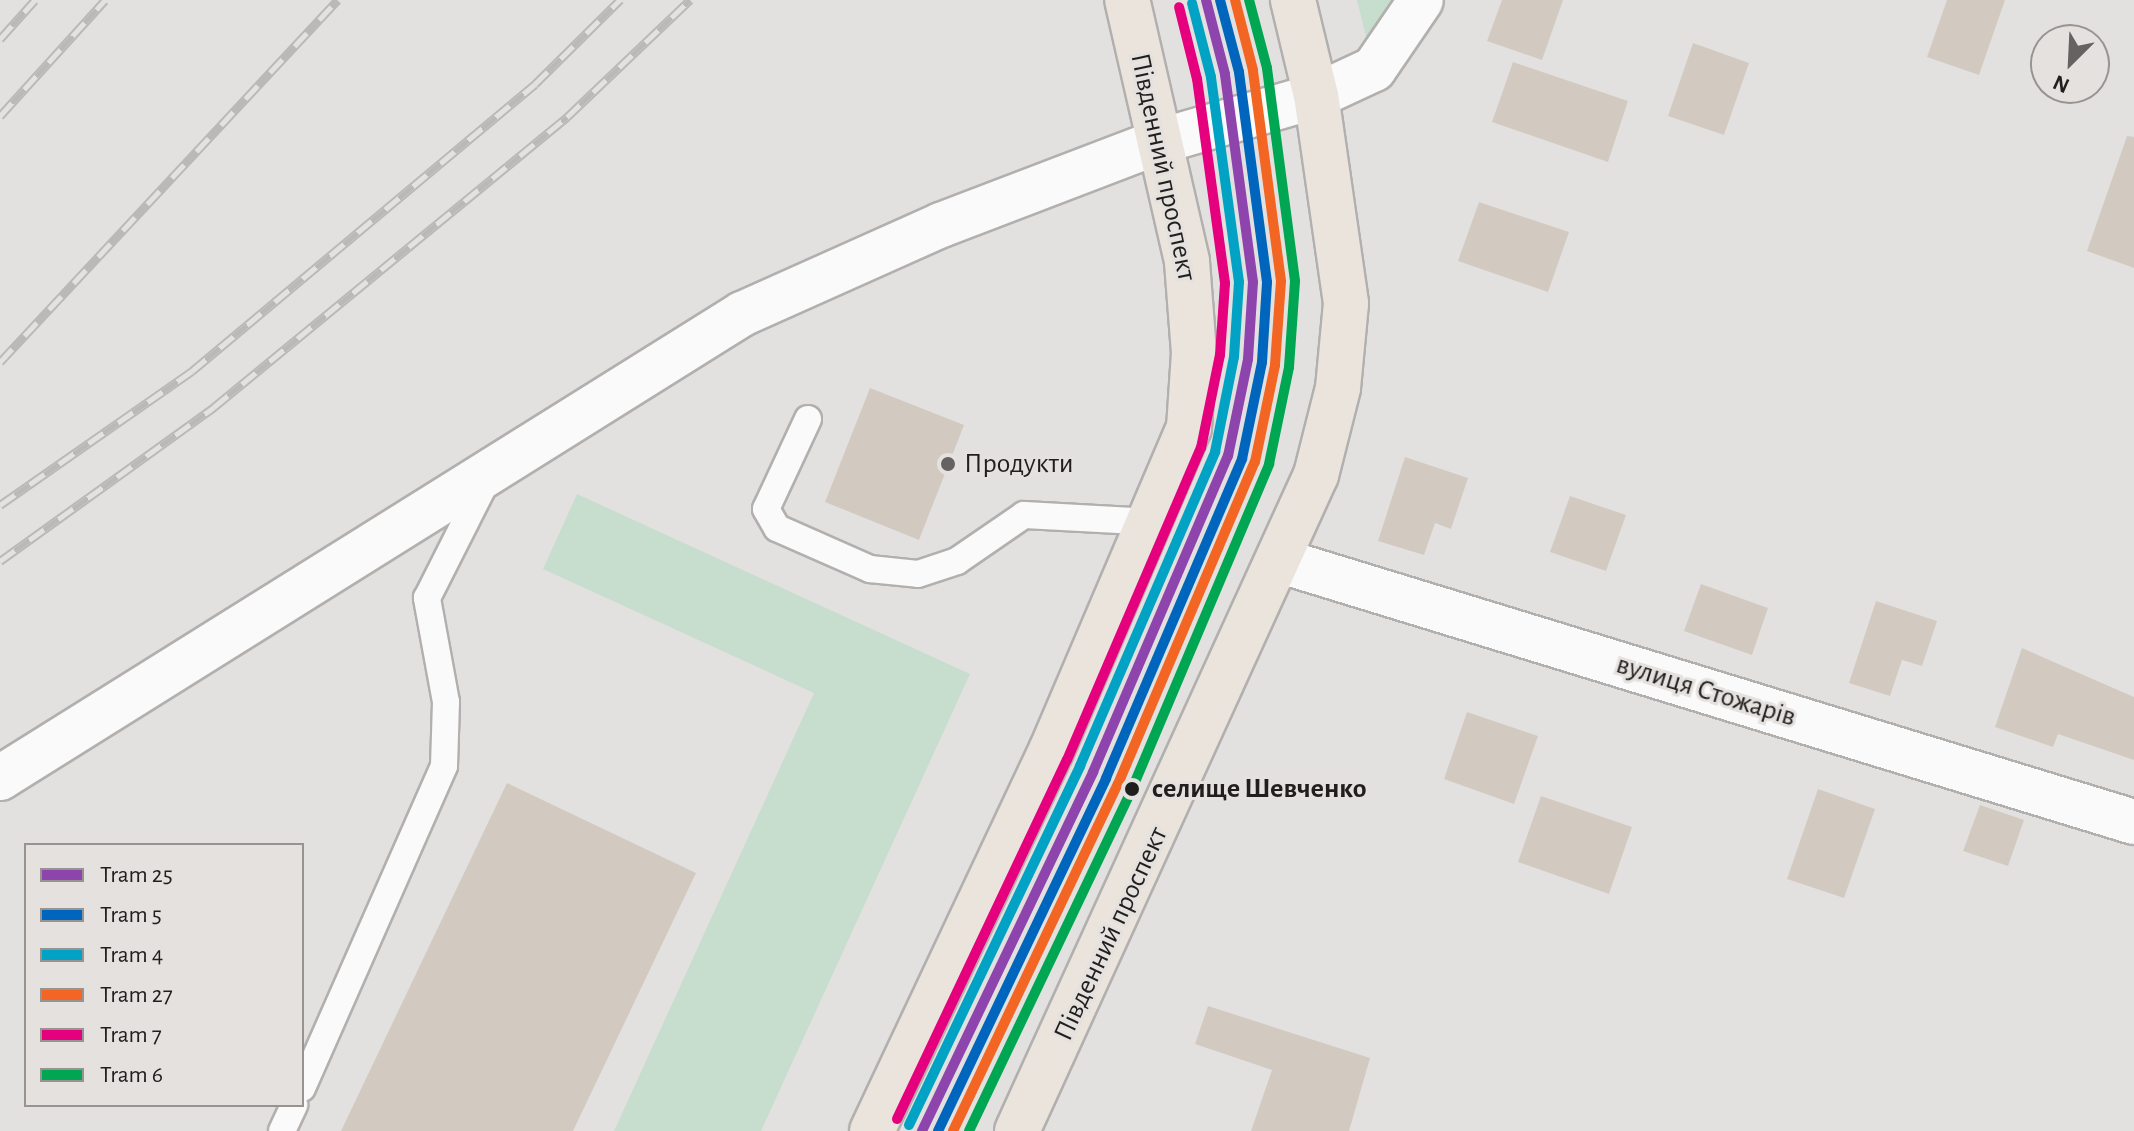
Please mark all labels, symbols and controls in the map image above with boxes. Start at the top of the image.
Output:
north arrow [2030,24,2110,104]
street label: Південний проспект [1122,50,1204,284]
text: N [2050,71,2073,97]
place label: Продукти [964,447,1074,481]
marker: Продукти [939,455,957,473]
street label: вулиця Стожарів [1612,648,1800,734]
place label: селище Шевченко [1152,772,1366,806]
marker: селище Шевченко [1119,776,1145,802]
street label: Південний проспект [1047,822,1175,1046]
legend [24,843,304,1107]
text: Tram 25 [100,863,173,887]
text: Tram 5 [100,903,162,927]
text: Tram 4 [100,943,163,967]
text: Tram 27 [100,983,173,1007]
text: Tram 7 [100,1023,162,1047]
text: Tram 6 [100,1063,163,1087]

